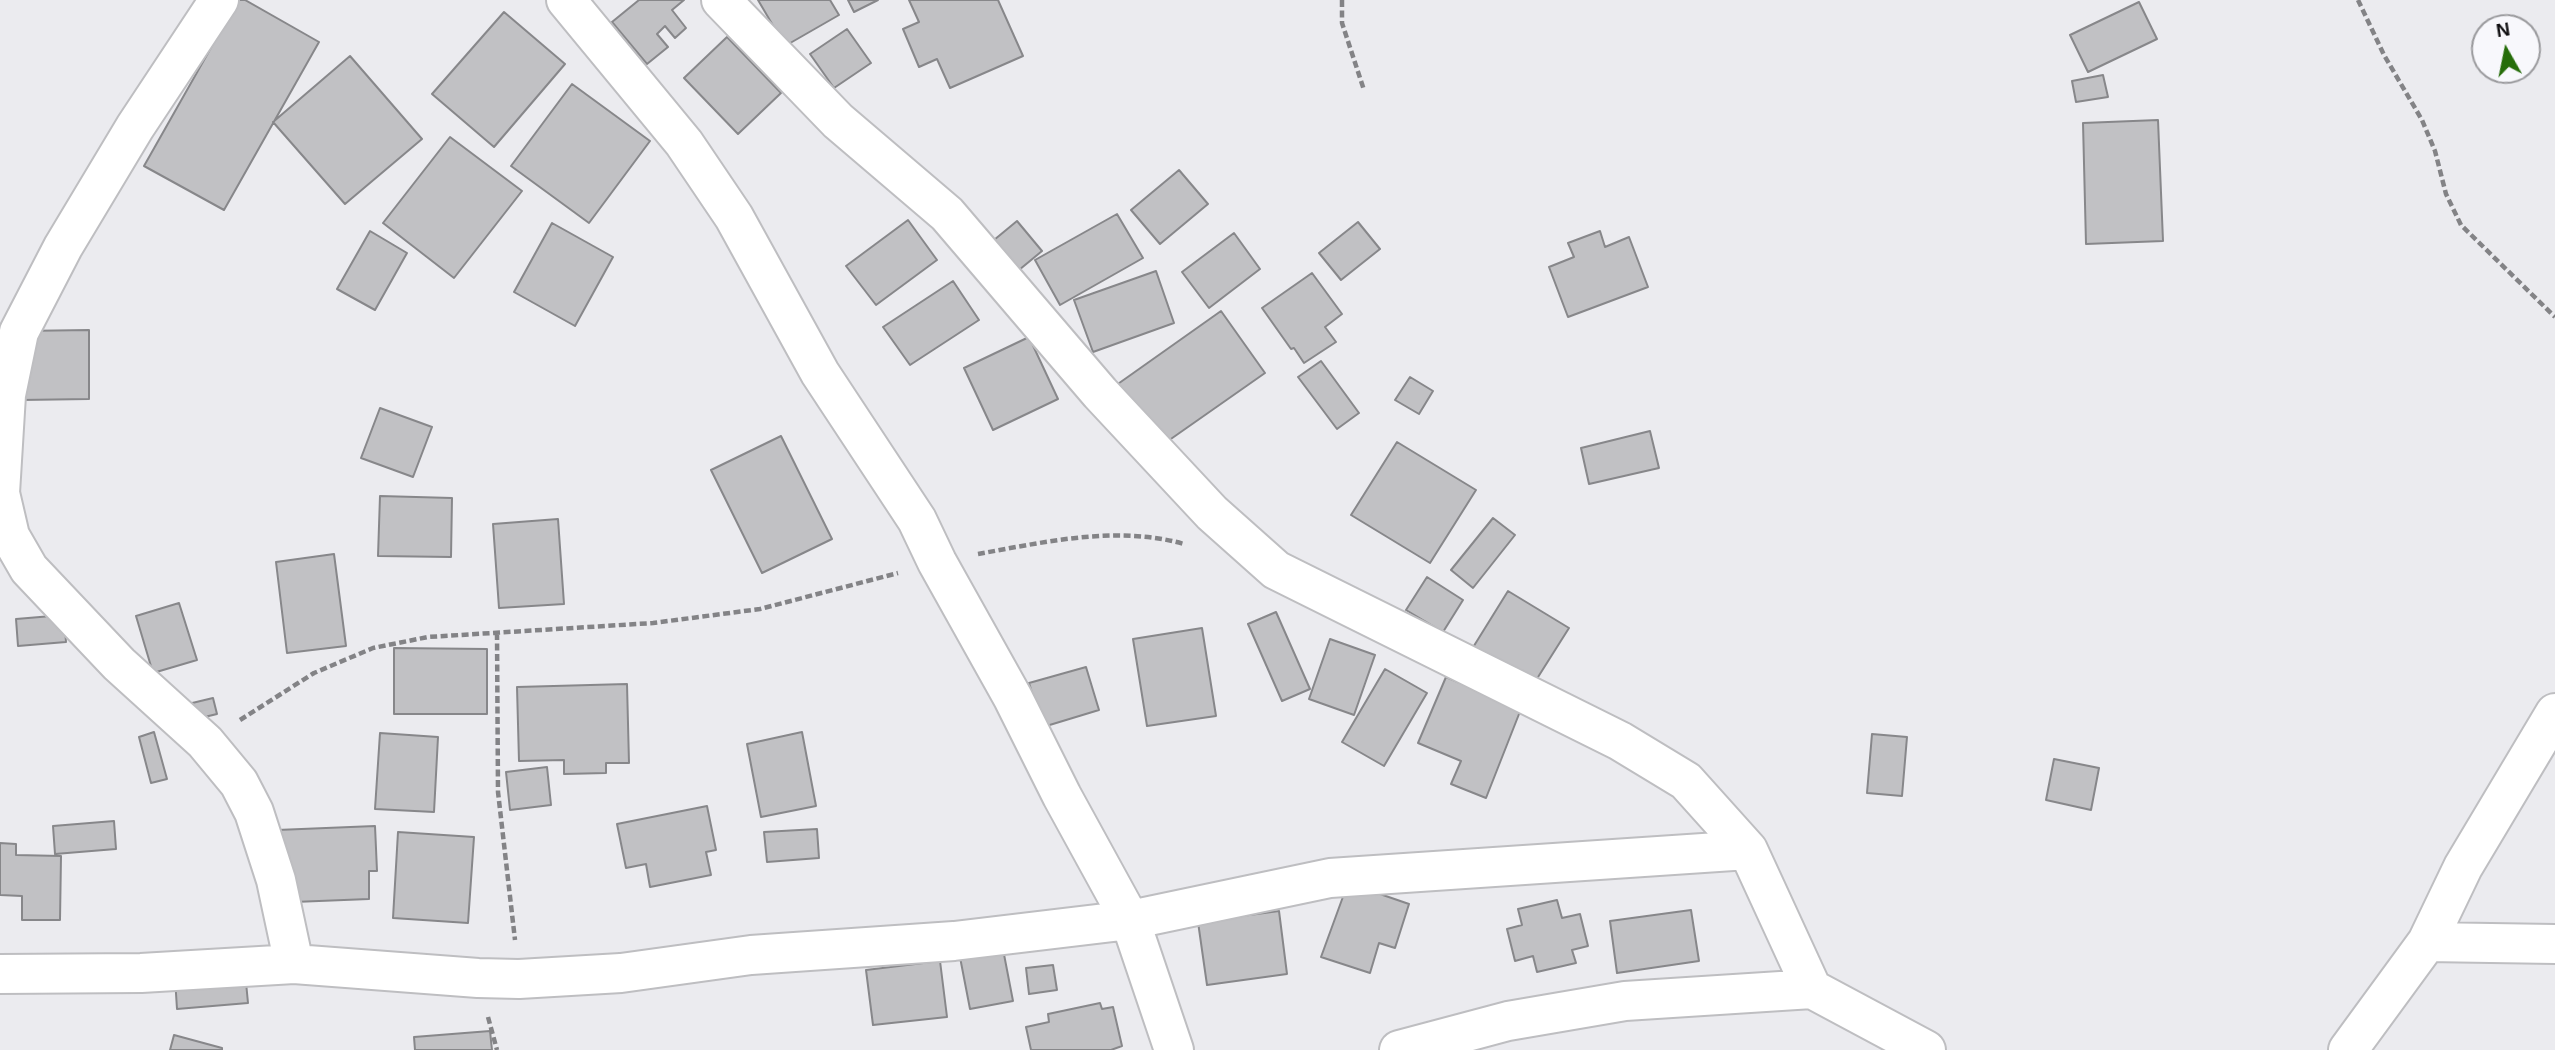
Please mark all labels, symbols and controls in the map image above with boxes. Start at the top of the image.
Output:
north arrow [2471,14,2541,84]
text: N [2495,18,2511,41]

